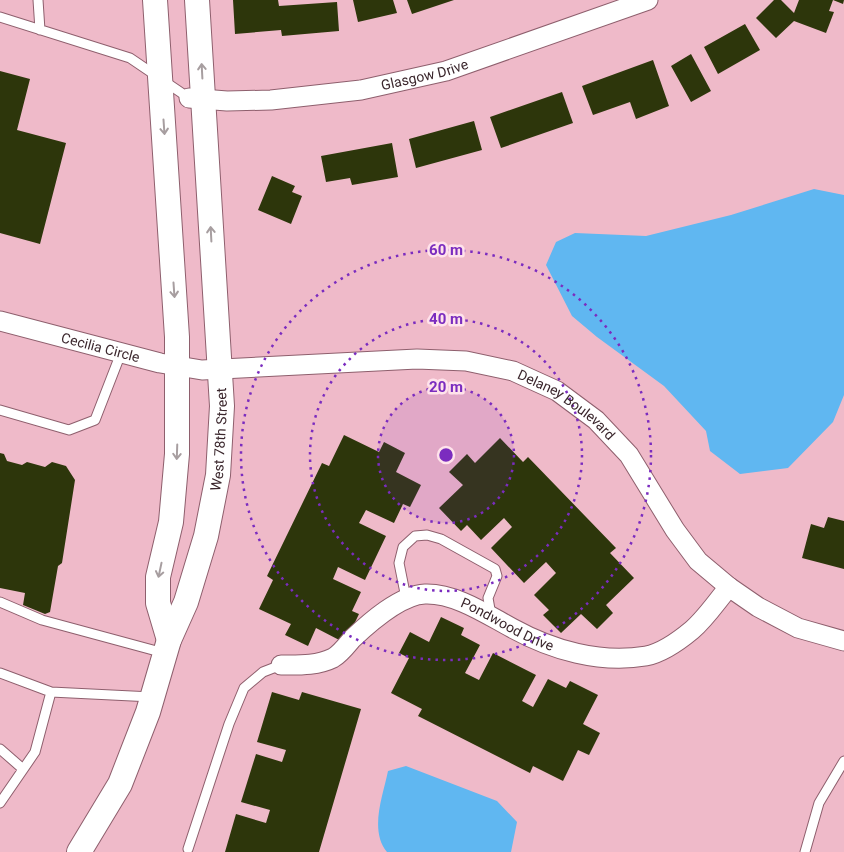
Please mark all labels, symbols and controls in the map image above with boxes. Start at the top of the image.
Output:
street label: Glasgow Drive [379,56,470,93]
one-way arrow [197,64,206,80]
one-way arrow [159,119,168,135]
one-way arrow [206,226,215,242]
text: 60 m [429,241,463,259]
one-way arrow [170,281,179,297]
text: 40 m [429,310,463,328]
street label: Cecilia Circle [60,329,142,365]
street label: Delaney Boulevard [515,366,618,443]
text: 20 m [429,378,463,396]
street label: West 78th Street [207,387,230,492]
one-way arrow [172,444,182,460]
centre of rings [437,446,455,464]
one-way arrow [155,561,164,577]
street label: Pondwood Drive [459,594,556,654]

